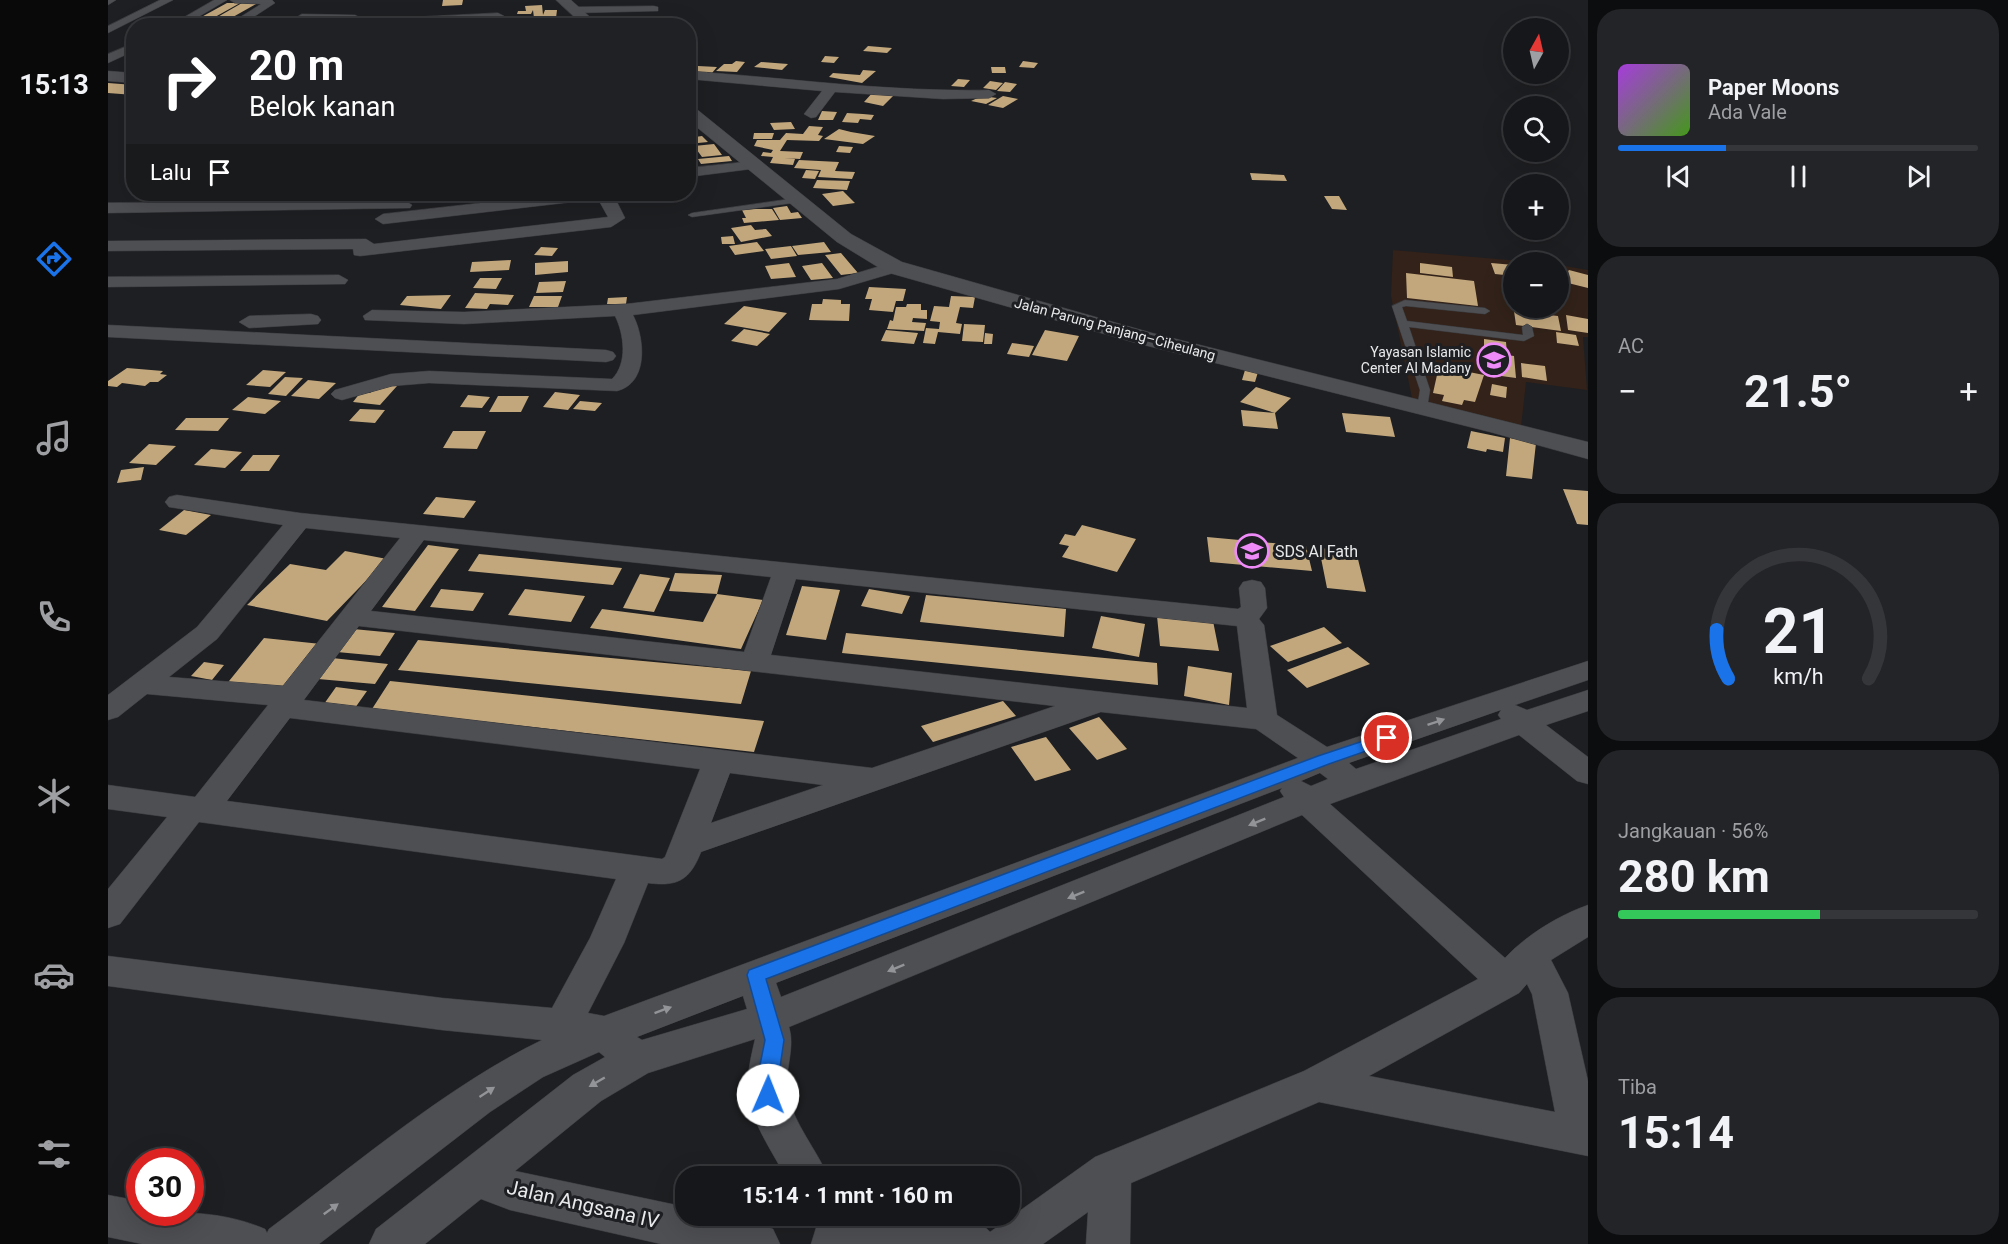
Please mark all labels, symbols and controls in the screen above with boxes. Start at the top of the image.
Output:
north arrow [1503,18,1569,84]
map controls [1503,18,1569,318]
text: 20 m [249,41,344,90]
icon: right [150,42,228,120]
text: 15:13 [19,69,89,101]
text: Paper Moons [1708,75,1839,100]
text: Belok kanan [249,91,395,123]
button: search [1503,96,1569,162]
text: Ada Vale [1708,100,1787,124]
icon: arrive [203,156,236,189]
text: Lalu [150,160,191,185]
icon: previous [1662,160,1695,193]
icon: pause [1782,160,1815,193]
icon: next [1902,160,1935,193]
button: + [1503,174,1569,240]
icon: directions [33,238,75,280]
button: − [1503,252,1569,318]
street label: Jalan Parung Panjang–Ciheulang [1013,294,1217,364]
text: AC [1618,334,1644,358]
school or university icon: Yayasan Islamic Center Al Madany [1476,342,1512,378]
place label: Yayasan Islamic Center Al Madany [1361,344,1471,376]
text: 21.5° [1744,365,1852,418]
text: − [1618,372,1637,411]
text: + [1959,372,1978,411]
icon: music [33,417,75,459]
school or university icon: SDS Al Fath [1234,533,1270,569]
place label: SDS Al Fath [1275,542,1358,561]
text: 21 [1762,595,1834,668]
icon: phone [33,596,75,638]
text: km/h [1773,664,1823,689]
pin [1361,712,1412,763]
one-way arrow [1427,716,1445,726]
icon: arrive [1370,721,1403,754]
icon: climate [33,775,75,817]
one-way arrow [1248,818,1266,827]
text: Jangkauan · 56% [1618,819,1768,843]
text: 280 km [1618,850,1770,903]
one-way arrow [1067,890,1085,900]
icon: car [33,954,75,996]
one-way arrow [886,963,904,973]
one-way arrow [654,1004,672,1014]
position arrow [736,1063,800,1127]
text: Tiba [1618,1075,1657,1099]
one-way arrow [588,1077,605,1087]
one-way arrow [479,1087,495,1098]
text: 15:14 [1618,1106,1734,1159]
icon: filters [33,1133,75,1175]
speed limit sign: 30 [126,1148,204,1226]
street label: Jalan Angsana IV [505,1175,662,1233]
text: 15:14 · 1 mnt · 160 m [742,1183,953,1208]
one-way arrow [324,1204,339,1216]

